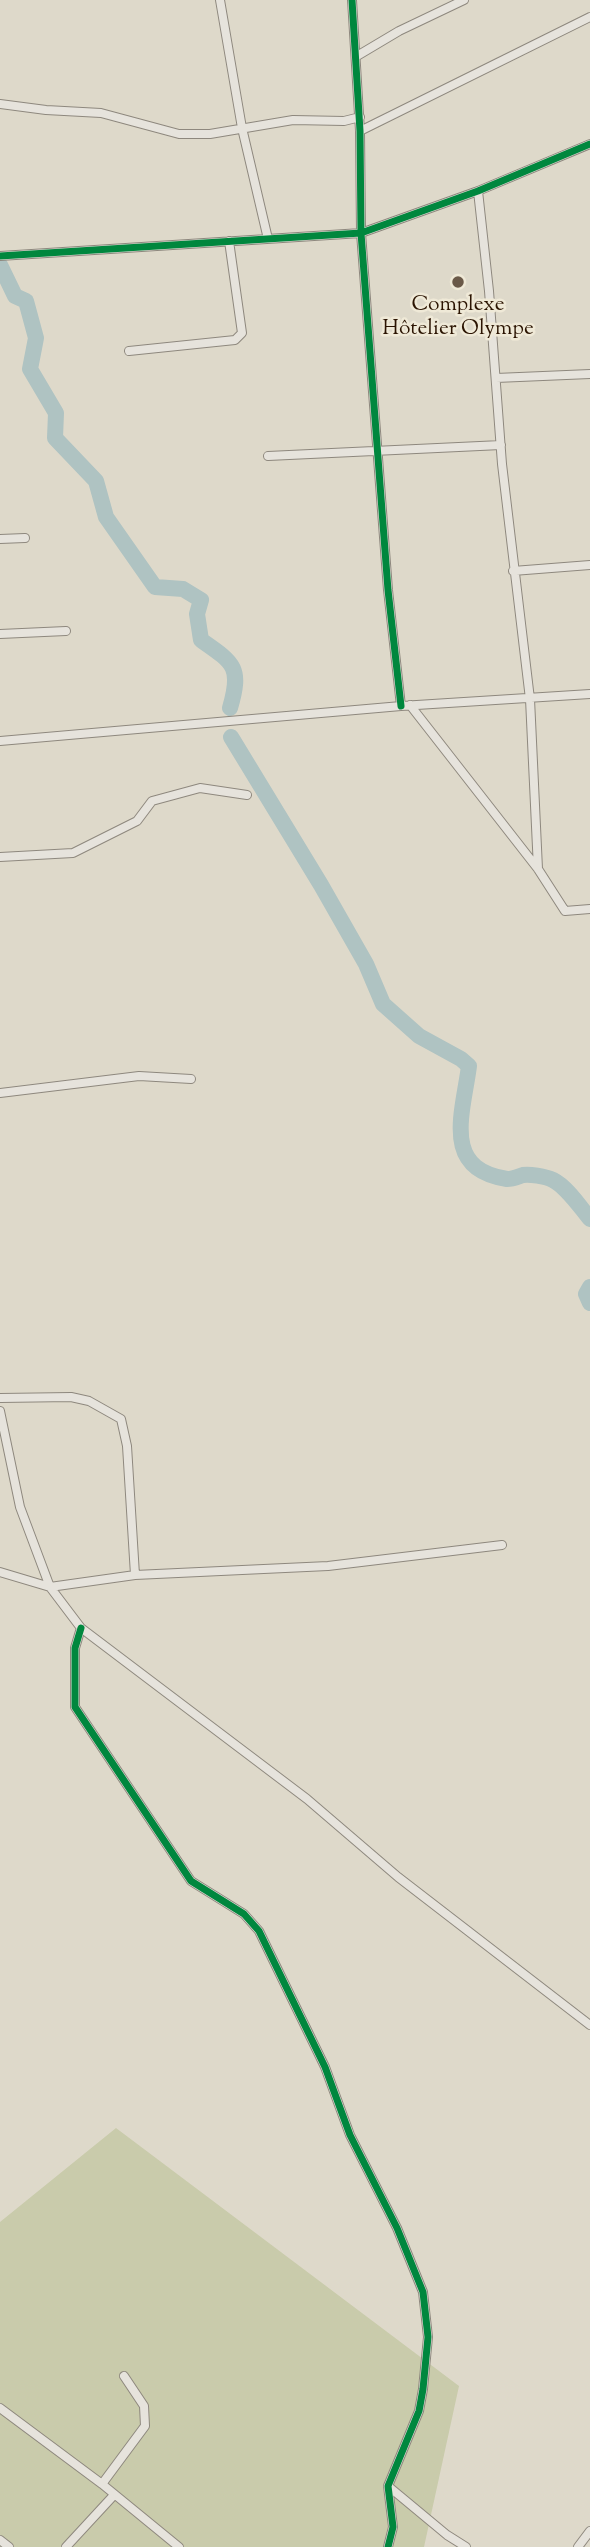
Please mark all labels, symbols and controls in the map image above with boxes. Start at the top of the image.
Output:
marker: Complexe Hôtelier Olympe [450,274,466,290]
place label: Complexe Hôtelier Olympe [382,293,534,343]

